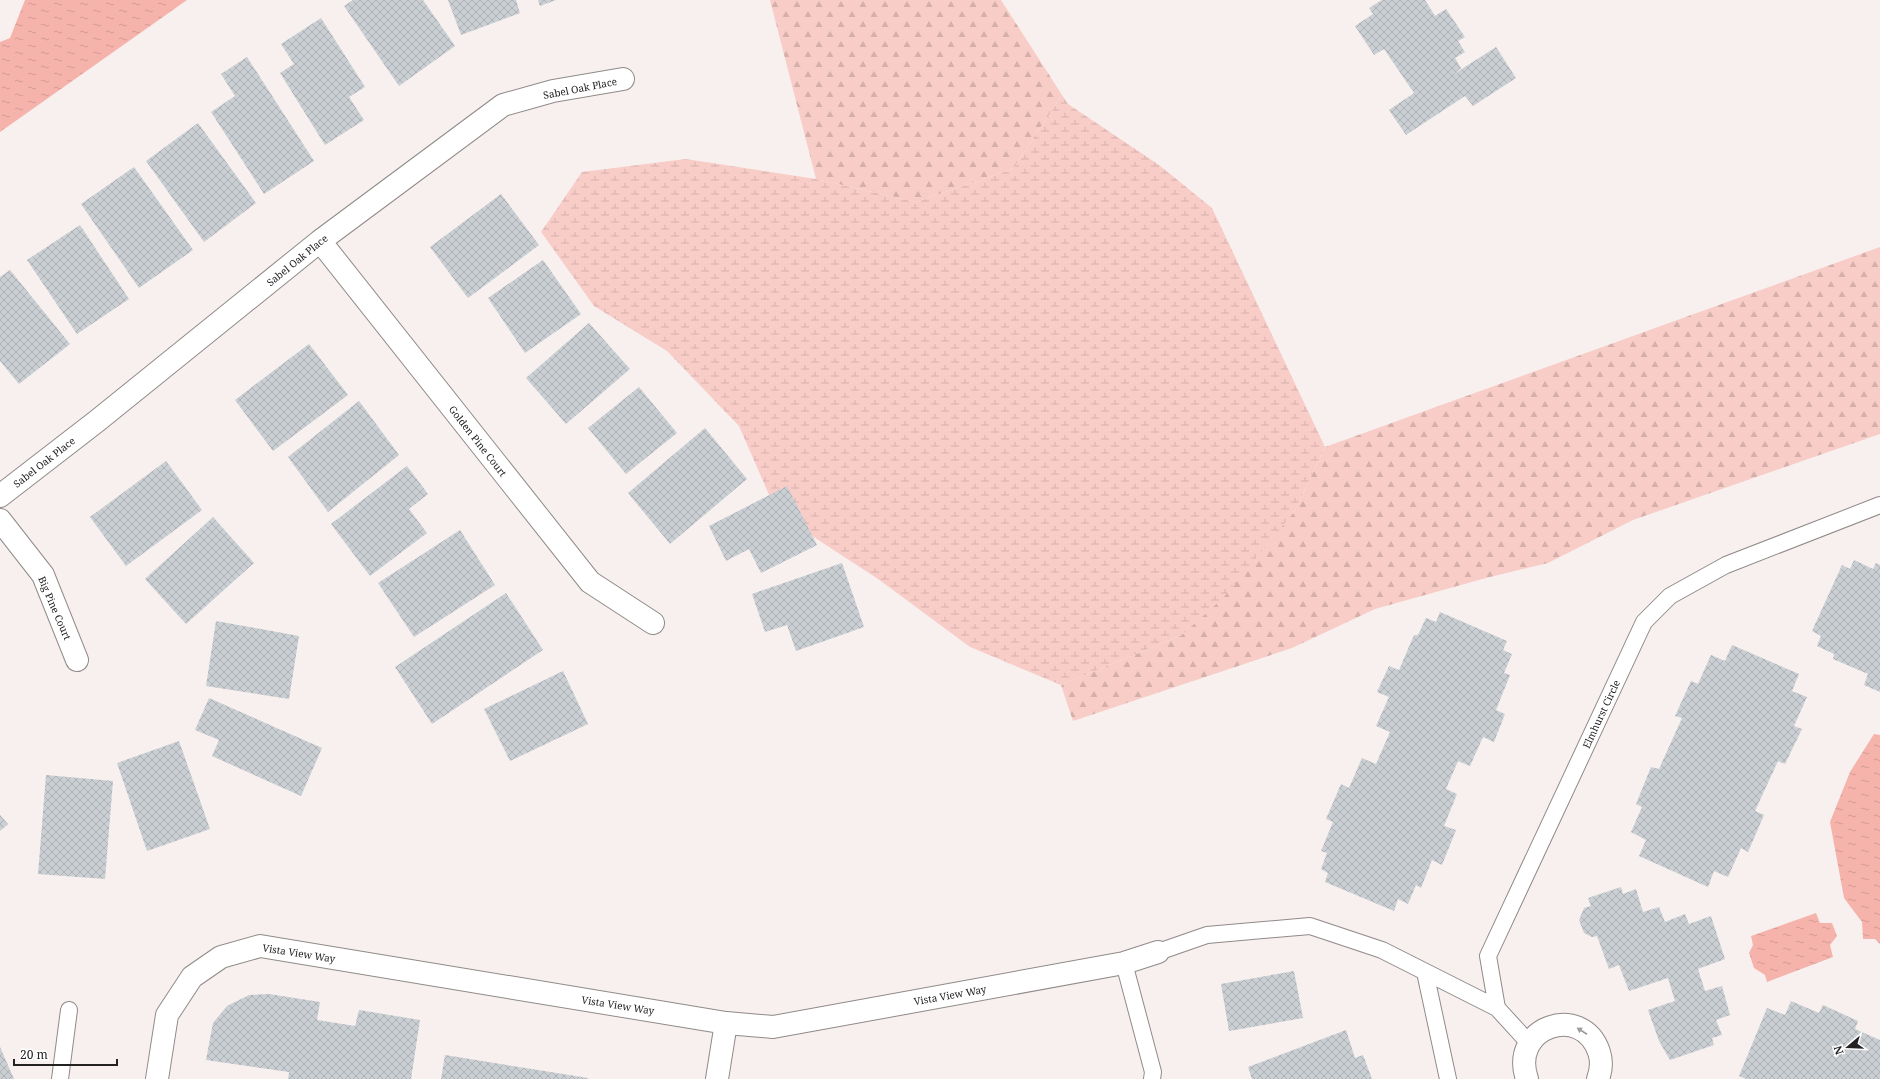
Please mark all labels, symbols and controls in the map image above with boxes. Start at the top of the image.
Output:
street label: Sabel Oak Place [542,74,618,102]
street label: Sabel Oak Place [264,231,330,289]
street label: Golden Pine Court [446,403,510,480]
street label: Sabel Oak Place [10,433,78,491]
street label: Big Pine Court [35,574,75,642]
street label: Elmhurst Circle [1579,677,1623,751]
street label: Vista View Way [262,940,337,966]
street label: Vista View Way [913,982,988,1008]
street label: Vista View Way [581,992,656,1018]
one-way arrow [1576,1027,1588,1034]
north arrow [1828,1027,1868,1067]
scale bar [14,1041,117,1067]
text: N [1829,1044,1847,1057]
text: 20 m [20,1046,48,1063]

